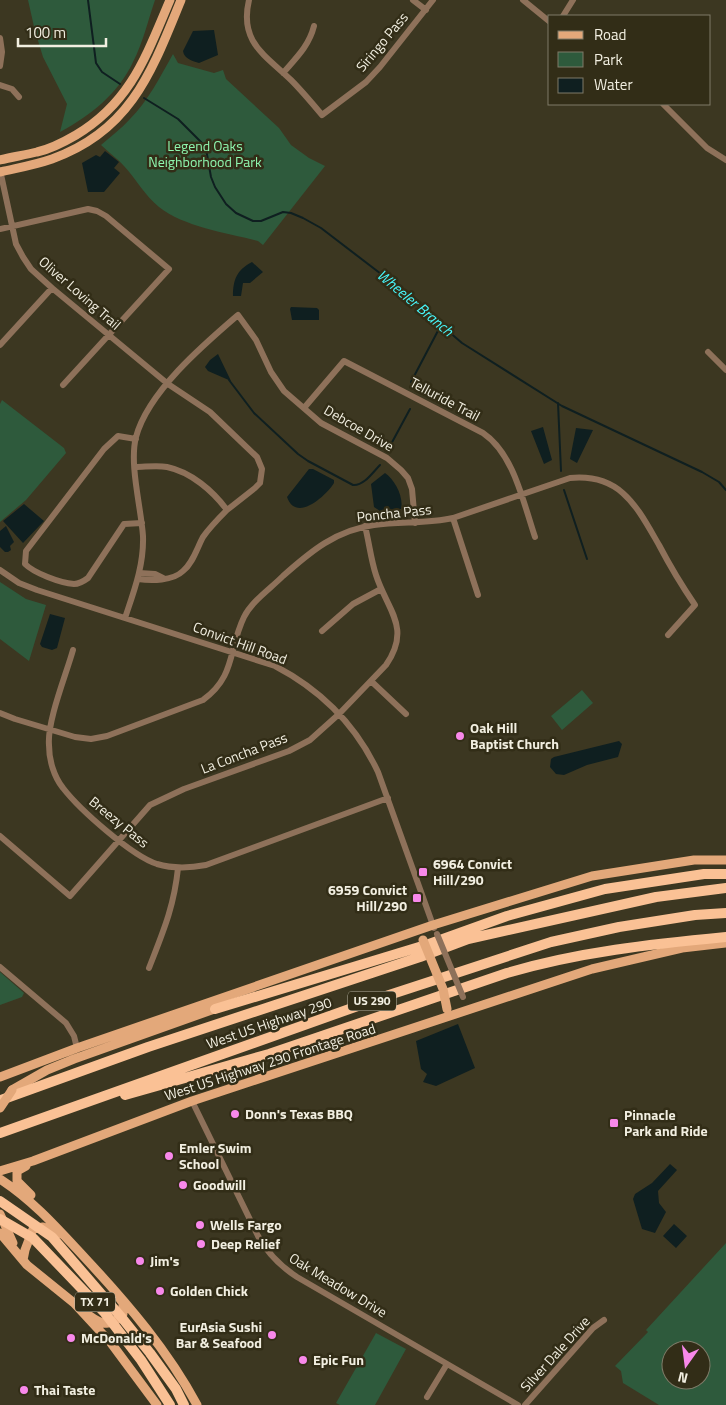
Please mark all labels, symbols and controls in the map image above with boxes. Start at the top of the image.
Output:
street label: Siringo Pass [350,7,413,76]
scale bar [18,15,105,47]
legend [548,15,711,105]
text: 100 m [25,21,66,44]
text: Road [594,23,626,46]
text: Park [594,48,623,71]
text: Water [594,73,633,96]
park label: Legend Oaks Neighborhood Park [148,135,262,172]
street label: Oliver Loving Trail [35,251,126,334]
water label: Wheeler Branch [372,264,459,342]
street label: Telluride Trail [406,371,484,426]
street label: Debcoe Drive [320,399,398,456]
street label: Poncha Pass [355,498,432,527]
street label: Convict Hill Road [190,616,290,669]
place label: Oak Hill Baptist Church [470,717,559,754]
street label: La Concha Pass [197,726,290,779]
marker: Oak Hill Baptist Church [454,730,466,742]
street label: Breezy Pass [85,791,154,852]
place label: 6964 Convict Hill/290 [433,853,512,890]
marker: 6964 Convict Hill/290 [417,866,429,878]
place label: 6959 Convict Hill/290 [328,879,407,916]
marker: 6959 Convict Hill/290 [411,892,423,904]
street label: West US Highway 290 [203,991,335,1054]
road number: US 290 [348,991,396,1010]
street label: West US Highway 290 Frontage Road [162,1017,378,1106]
place label: Donn's Texas BBQ [245,1103,353,1124]
place label: Pinnacle Park and Ride [624,1104,708,1141]
marker: Donn's Texas BBQ [229,1108,241,1120]
marker: Pinnacle Park and Ride [608,1117,620,1129]
place label: Emler Swim School [179,1137,251,1174]
marker: Emler Swim School [163,1150,175,1162]
place label: Goodwill [193,1174,246,1195]
marker: Goodwill [177,1179,189,1191]
place label: Wells Fargo [210,1214,282,1235]
marker: Wells Fargo [194,1219,206,1231]
place label: Deep Relief [211,1233,280,1254]
marker: Deep Relief [195,1238,207,1250]
street label: Oak Meadow Drive [285,1247,391,1322]
place label: Jim's [150,1250,180,1271]
marker: Jim's [134,1255,146,1267]
place label: Golden Chick [170,1280,249,1301]
marker: Golden Chick [154,1285,166,1297]
road number: TX 71 [75,1292,115,1311]
street label: Silver Dale Drive [515,1311,594,1396]
place label: EurAsia Sushi Bar & Seafood [176,1316,262,1353]
place label: McDonald's [81,1327,152,1348]
marker: EurAsia Sushi Bar & Seafood [266,1329,278,1341]
marker: McDonald's [65,1332,77,1344]
north arrow [661,1340,711,1390]
place label: Epic Fun [313,1349,364,1370]
marker: Epic Fun [297,1354,309,1366]
text: N [675,1367,690,1389]
place label: Thai Taste [34,1379,95,1400]
marker: Thai Taste [18,1384,30,1396]

